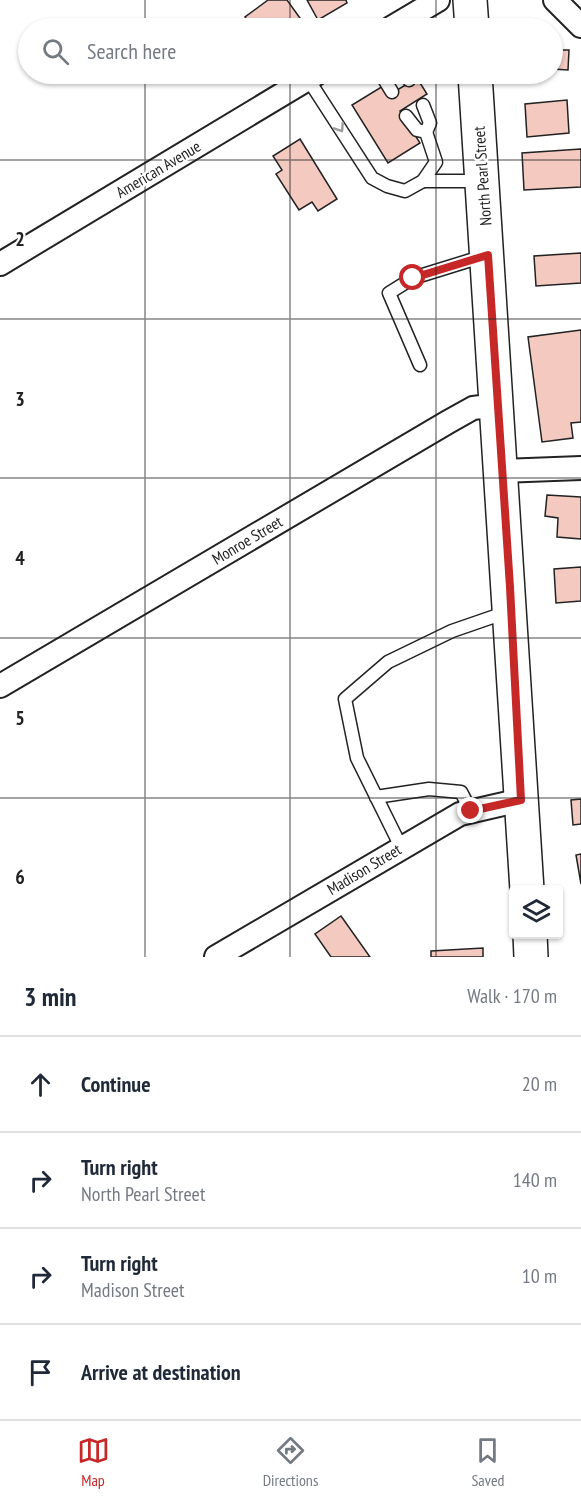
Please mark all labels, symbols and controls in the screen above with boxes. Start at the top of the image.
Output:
search box [18,18,563,84]
icon: search [39,35,72,68]
text: Search here [87,37,176,65]
one-way arrow [332,121,343,132]
street label: North Pearl Street [469,125,495,226]
street label: American Avenue [112,136,204,202]
text: 2 [15,226,25,252]
route start [399,264,425,290]
text: 3 [15,386,25,412]
street label: Monroe Street [208,511,286,569]
text: 4 [15,545,25,571]
text: 5 [15,705,25,731]
route end [457,797,483,823]
street label: Madison Street [323,839,405,899]
text: 6 [15,864,25,890]
map controls [509,885,563,939]
button: layers [509,885,563,939]
text: 3 min [24,980,77,1013]
text: Walk · 170 m [467,983,557,1009]
icon: ahead [24,1068,57,1101]
text: Continue [81,1070,151,1098]
text: 20 m [522,1071,557,1097]
text: Turn right [81,1153,158,1181]
icon: right [24,1164,57,1197]
text: 140 m [513,1167,557,1193]
text: North Pearl Street [81,1181,205,1207]
text: Turn right [81,1249,158,1277]
icon: right [24,1260,57,1293]
text: 10 m [522,1263,557,1289]
text: Madison Street [81,1277,185,1303]
icon: arrive [24,1356,57,1389]
text: Arrive at destination [81,1358,241,1386]
tab: Map [77,1434,110,1490]
tab: Directions [263,1434,318,1490]
tab: Saved [471,1434,504,1490]

